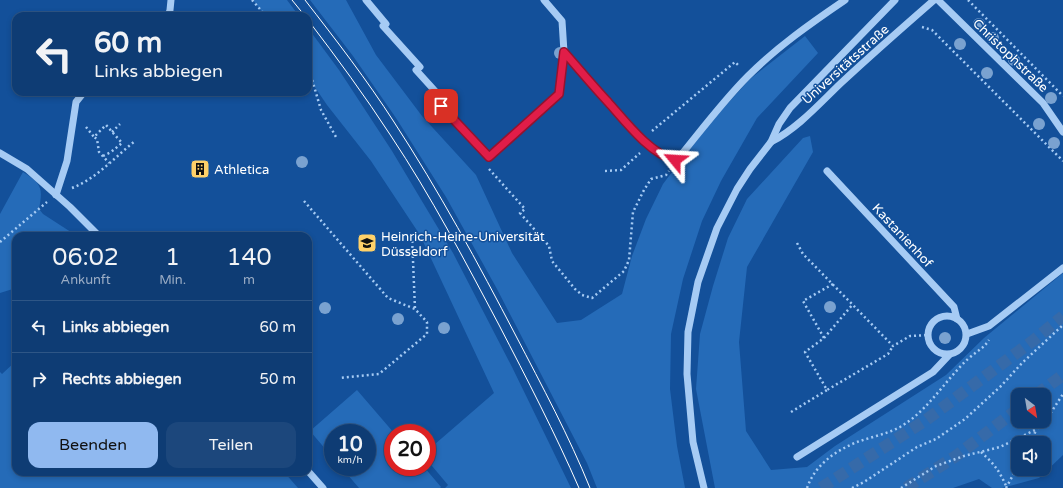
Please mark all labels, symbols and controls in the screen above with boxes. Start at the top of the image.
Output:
street label: Christophstraße [969,16,1051,96]
street label: Universitätsstraße [799,22,892,108]
text: 60 m [94,26,162,60]
icon: left [28,28,80,80]
text: Links abbiegen [94,60,223,82]
pin [424,89,458,123]
icon: arrive [430,95,452,117]
position arrow [654,139,696,181]
building icon: Athletica [189,158,211,180]
place label: Athletica [214,162,269,178]
street label: Kastanienhof [869,200,936,271]
place label: Heinrich-Heine-Universität Düsseldorf [381,229,545,260]
school or university icon: Heinrich-Heine-Universität Düsseldorf [356,232,378,254]
text: 06:02 [52,243,119,272]
text: 1 [165,243,180,272]
text: 140 [226,243,272,272]
text: Ankunft [61,272,111,288]
text: Min. [159,272,186,288]
text: m [243,272,255,288]
icon: left [28,316,50,338]
text: Links abbiegen [62,318,169,336]
text: 60 m [259,318,296,336]
icon: right [28,368,50,390]
text: Rechts abbiegen [62,370,182,388]
text: 50 m [259,370,296,388]
north arrow [1011,388,1051,428]
map controls [1011,388,1051,476]
button: Beenden [28,422,158,468]
button: Teilen [166,422,296,468]
speed limit sign: 20 [384,424,436,476]
text: 10 [337,433,363,457]
button: sound [1011,436,1051,476]
text: km/h [337,454,363,466]

